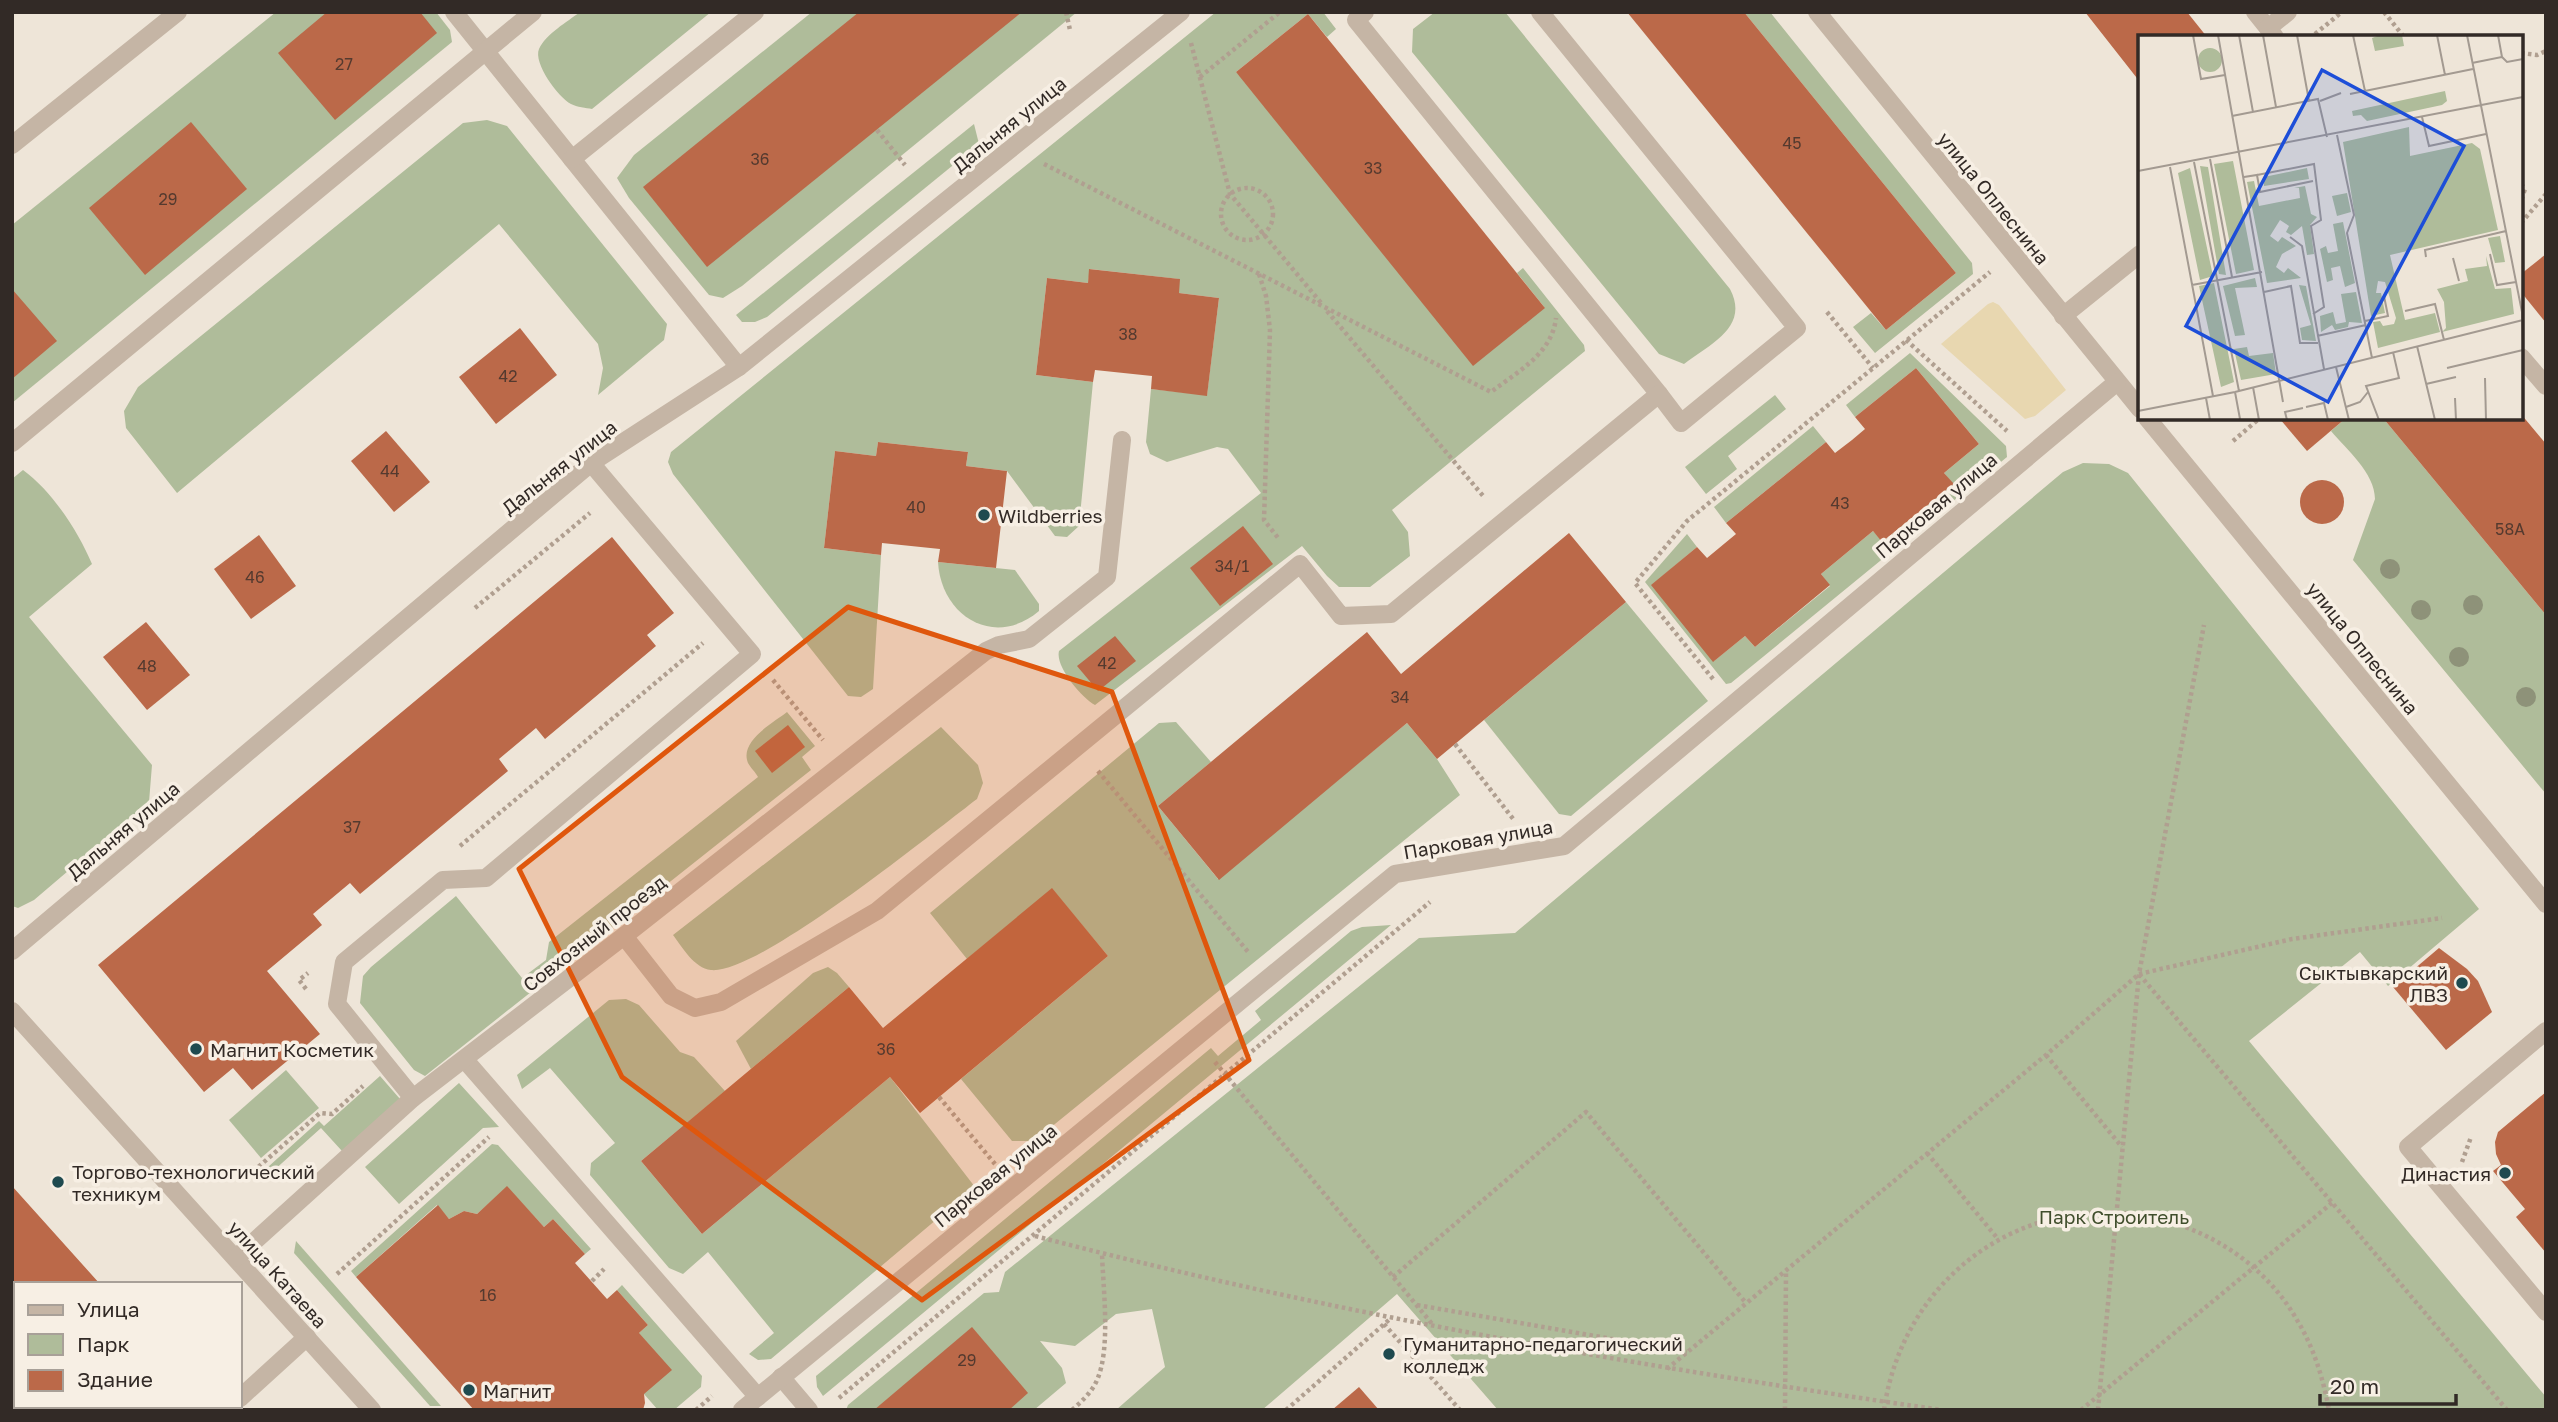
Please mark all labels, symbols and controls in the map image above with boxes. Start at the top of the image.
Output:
inset map [2138,35,2523,420]
house number: 27 [335,54,353,74]
street label: Дальняя улица [948,71,1070,177]
street label: улица Оплеснина [1933,127,2055,269]
house number: 45 [1782,133,1802,153]
house number: 36 [750,149,770,169]
house number: 33 [1364,158,1382,178]
house number: 29 [159,189,177,209]
house number: 38 [1118,324,1138,344]
house number: 42 [498,366,518,386]
street label: Дальняя улица [497,415,621,519]
street label: Парковая улица [1871,448,2001,562]
house number: 44 [380,461,400,481]
house number: 43 [1830,493,1850,513]
house number: 40 [906,497,926,517]
place label: Wildberries [998,504,1103,527]
marker: Wildberries [976,507,992,523]
house number: 58А [2495,519,2525,539]
house number: 34/1 [1215,556,1250,576]
house number: 46 [245,567,265,587]
street label: улица Оплеснина [2302,577,2424,719]
house number: 42 [1097,653,1117,673]
house number: 48 [137,656,157,676]
house number: 34 [1390,687,1410,707]
street label: Дальняя улица [62,776,184,884]
street label: Парковая улица [1401,815,1555,863]
house number: 37 [343,817,361,837]
street label: Совхозный проезд [518,870,670,996]
place label: Сыктывкарский ЛВЗ [2299,961,2448,1006]
marker: Сыктывкарский ЛВЗ [2454,975,2470,991]
place label: Магнит Косметик [210,1038,374,1061]
house number: 36 [876,1039,896,1059]
marker: Магнит Косметик [188,1041,204,1057]
street label: Парковая улица [929,1118,1061,1232]
place label: Торгово-технологический техникум [72,1160,315,1205]
place label: Династия [2401,1162,2491,1185]
marker: Династия [2497,1165,2513,1181]
marker: Торгово-технологический техникум [50,1174,66,1190]
park label: Парк Строитель [2039,1205,2189,1228]
street label: улица Катаева [224,1216,332,1332]
legend [14,1282,242,1408]
house number: 16 [479,1285,497,1305]
text: Улица [77,1296,140,1322]
text: Парк [77,1331,130,1357]
place label: Гуманитарно-педагогический колледж [1403,1332,1683,1377]
marker: Гуманитарно-педагогический колледж [1381,1346,1397,1362]
house number: 29 [958,1350,976,1370]
scale bar [2320,1362,2456,1406]
text: Здание [77,1366,153,1392]
text: 20 m [2330,1373,2379,1399]
place label: Магнит [483,1379,551,1402]
marker: Магнит [461,1382,477,1398]

